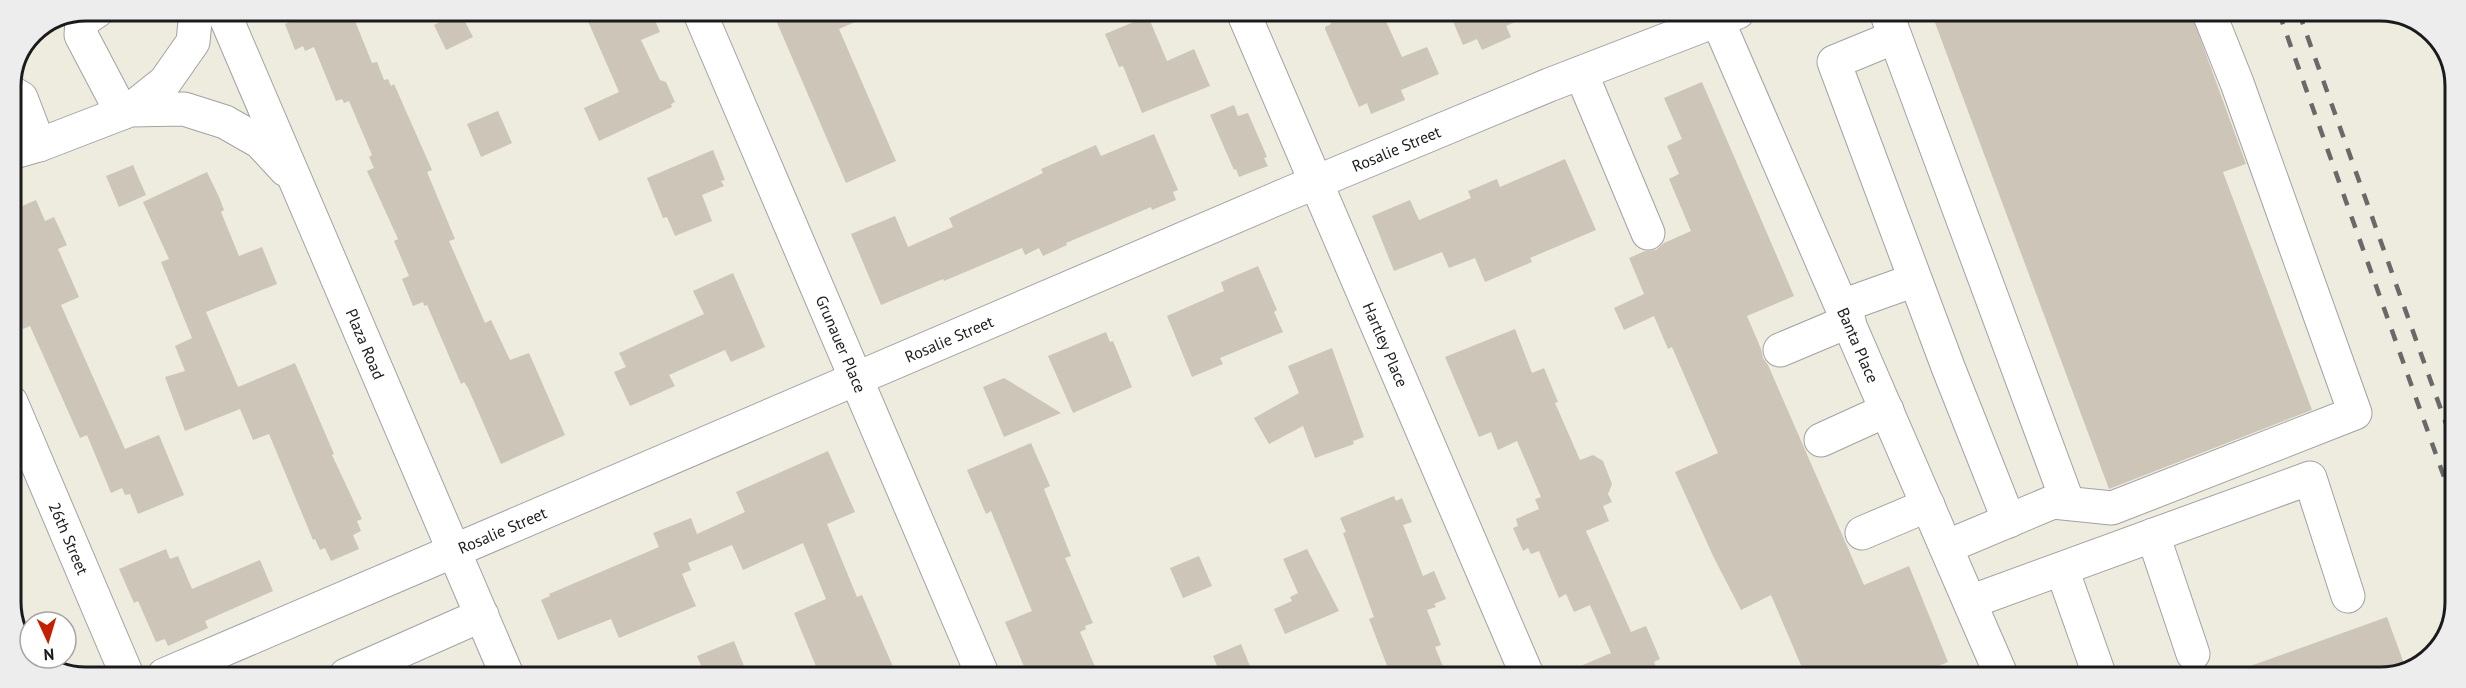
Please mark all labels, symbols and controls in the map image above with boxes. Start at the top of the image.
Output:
street label: Rosalie Street [1349,121,1444,176]
street label: Grunauer Place [812,292,871,396]
street label: Hartley Place [1359,299,1413,390]
street label: Banta Place [1833,304,1883,386]
street label: Plaza Road [341,305,389,382]
street label: Rosalie Street [902,311,997,367]
street label: 26th Street [45,499,93,578]
street label: Rosalie Street [455,502,550,558]
north arrow [18,610,78,670]
text: N [43,645,55,665]

